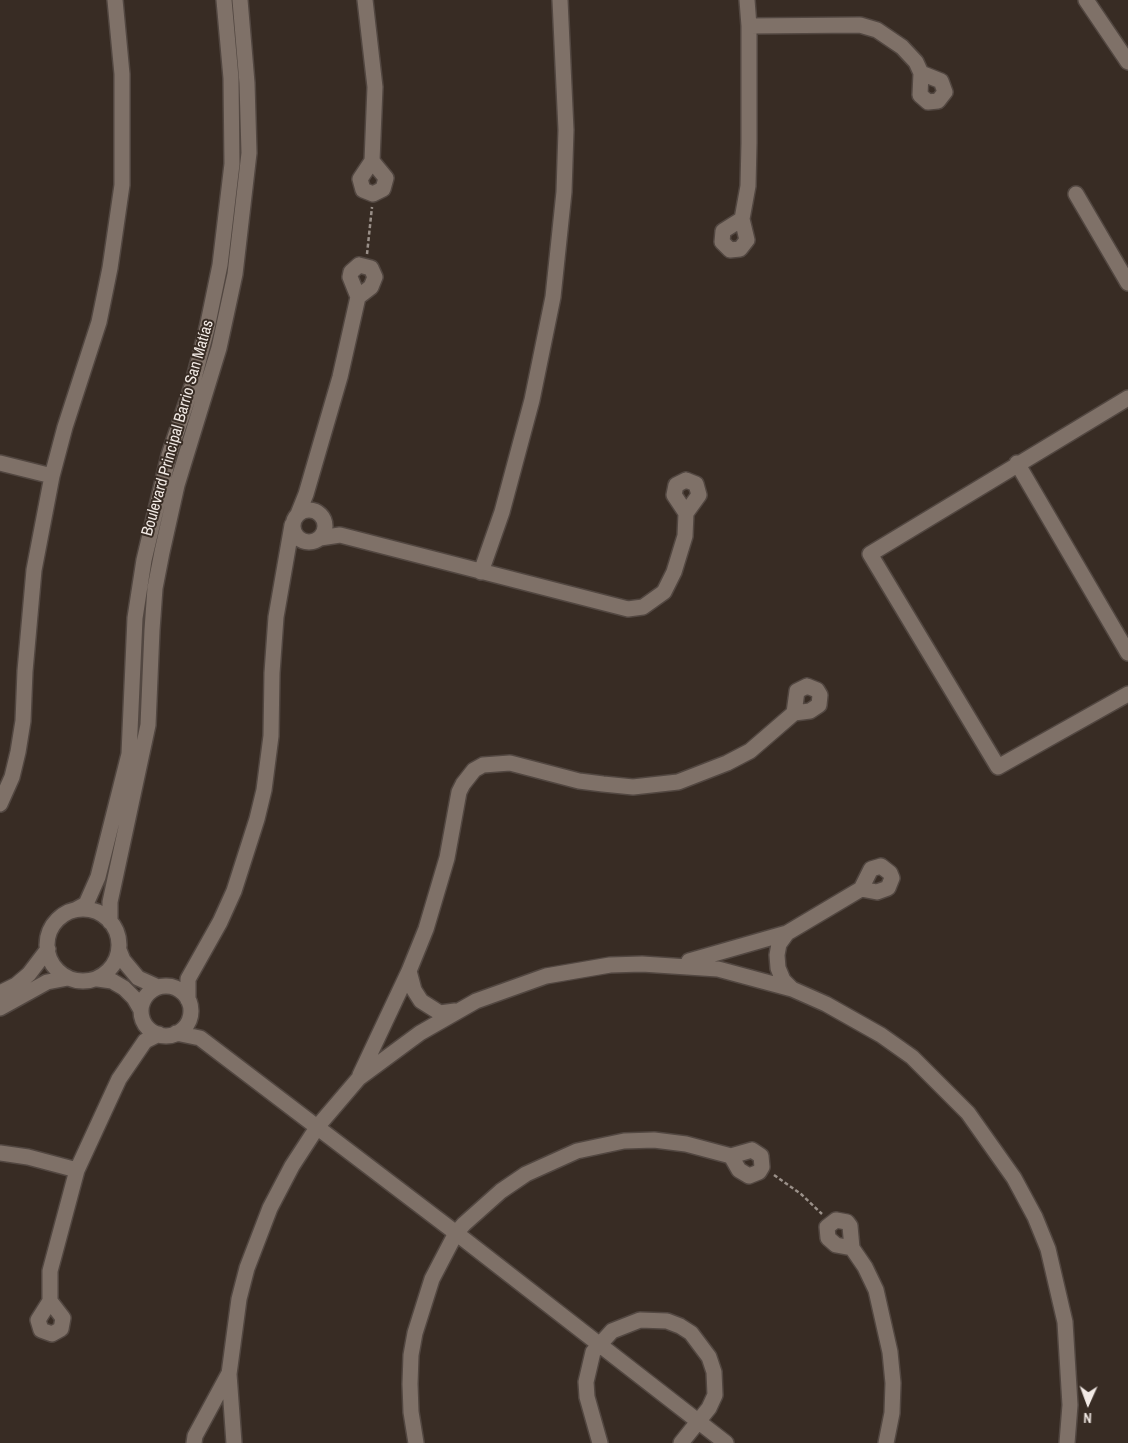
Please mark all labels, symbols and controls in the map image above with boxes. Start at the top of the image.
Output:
street label: Boulevard Principal Barrio San Matías [138,318,218,538]
north arrow [1063,1378,1113,1428]
text: N [1083,1409,1092,1427]

